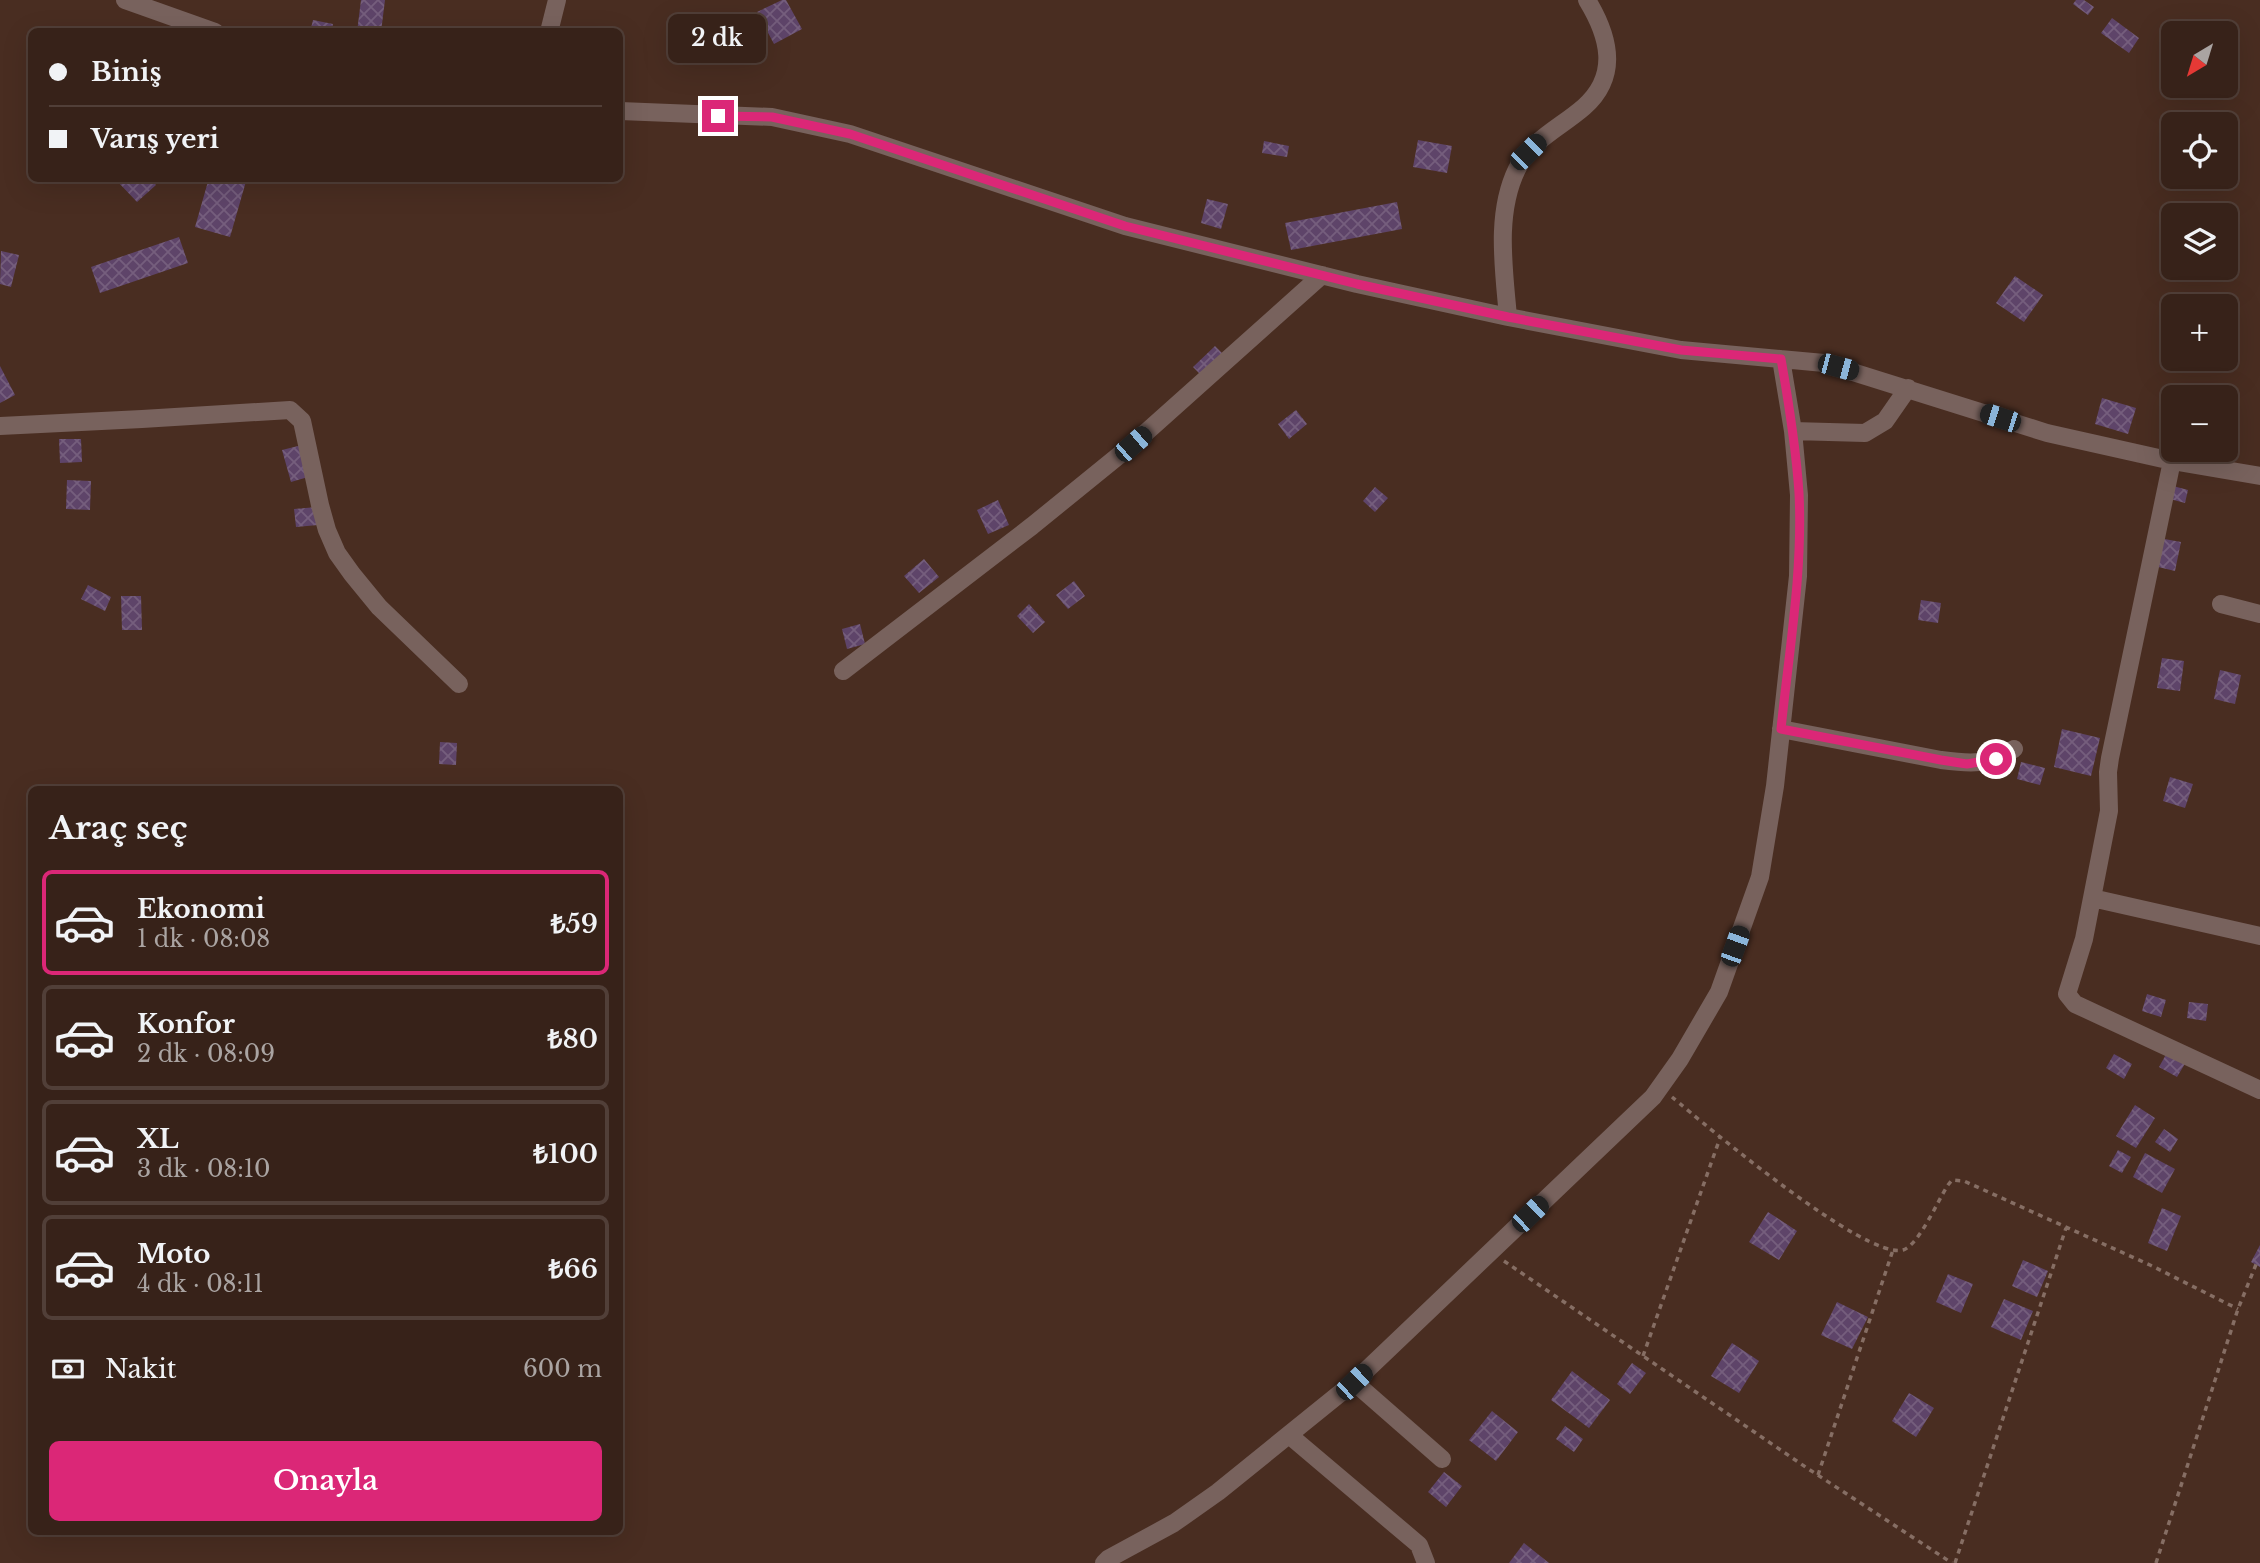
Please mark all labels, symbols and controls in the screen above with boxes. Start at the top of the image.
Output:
callout: 2 dk [669,15,767,64]
north arrow [2161,21,2238,98]
map controls [2161,21,2238,462]
text: 2 dk [691,24,743,52]
text: Biniş [91,56,162,88]
route end [702,100,734,132]
button: locate [2161,112,2238,189]
text: Varış yeri [91,123,219,155]
car [1506,130,1551,174]
button: layers [2161,203,2238,280]
button: + [2161,294,2238,371]
car [1815,351,1862,383]
button: − [2161,385,2238,462]
car [1977,402,2024,434]
car [1111,422,1156,466]
route start [1980,743,2012,775]
text: Araç seç [49,808,187,848]
icon: car [53,891,116,954]
text: Ekonomi [137,893,265,925]
text: ₺59 [551,908,598,940]
car [1718,923,1753,969]
text: 1 dk · 08:08 [137,925,270,953]
icon: car [53,1006,116,1069]
text: Konfor [137,1008,235,1040]
text: ₺80 [548,1023,598,1055]
text: 2 dk · 08:09 [137,1040,275,1068]
icon: car [53,1121,116,1184]
text: XL [137,1123,179,1155]
text: ₺100 [533,1138,598,1170]
text: 3 dk · 08:10 [137,1155,271,1183]
car [1508,1192,1553,1236]
icon: car [53,1236,116,1299]
text: Moto [137,1238,210,1270]
text: ₺66 [549,1253,598,1285]
text: 4 dk · 08:11 [137,1270,264,1298]
icon: cash [49,1350,87,1388]
text: Nakit [105,1353,177,1385]
text: 600 m [523,1355,602,1383]
car [1332,1360,1377,1404]
button: Onayla [49,1441,602,1521]

